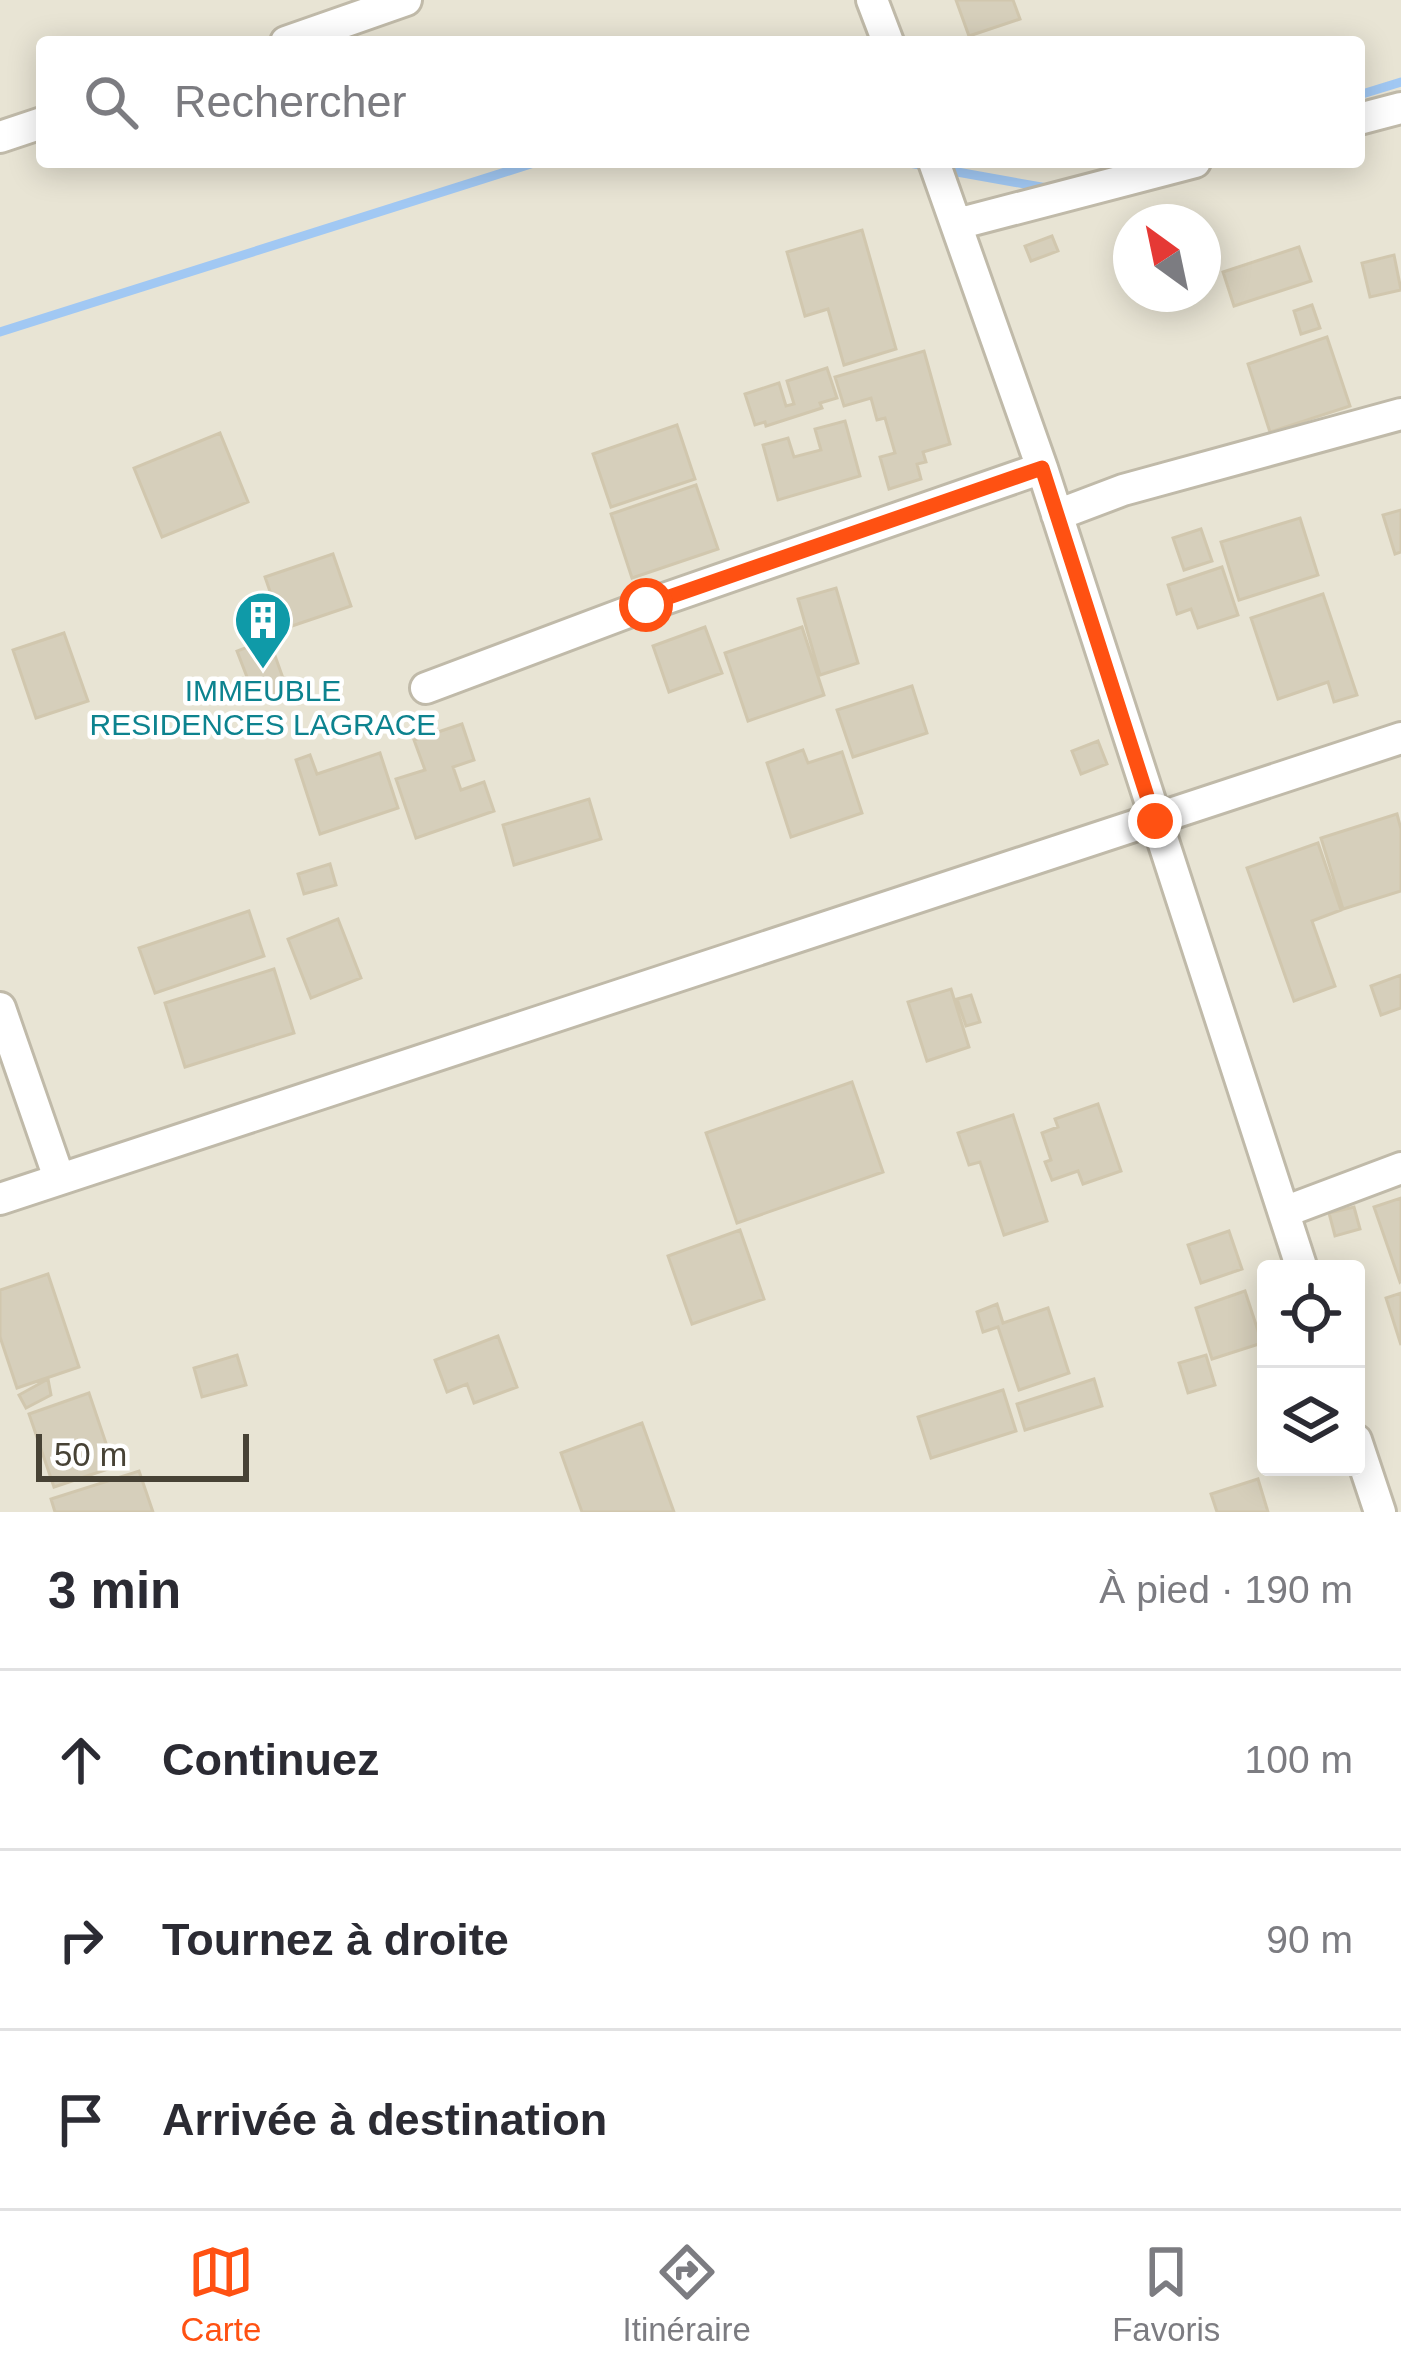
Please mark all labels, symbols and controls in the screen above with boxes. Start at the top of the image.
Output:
search box [36,36,1365,168]
icon: search [78,69,144,135]
text: Rechercher [174,76,407,127]
north arrow [1113,204,1221,312]
route start [619,578,673,632]
building icon: IMMEUBLE RESIDENCES LAGRACE [232,589,294,671]
place label: IMMEUBLE RESIDENCES LAGRACE [90,674,436,741]
route end [1128,794,1182,848]
map controls [1257,1260,1365,1476]
button: locate [1257,1260,1365,1368]
button: layers [1257,1368,1365,1476]
scale bar [36,1428,249,1481]
text: 50 m [54,1436,127,1473]
text: 3 min [48,1562,181,1619]
text: À pied · 190 m [1099,1568,1353,1611]
icon: ahead [48,1727,114,1793]
text: Continuez [162,1734,379,1785]
text: 100 m [1245,1738,1353,1781]
icon: right [48,1907,114,1973]
text: Tournez à droite [162,1914,509,1965]
text: 90 m [1266,1918,1353,1961]
icon: arrive [48,2087,114,2153]
text: Arrivée à destination [162,2094,607,2145]
tab: Carte [181,2239,261,2349]
tab: Itinéraire [623,2239,751,2349]
tab: Favoris [1112,2239,1220,2349]

